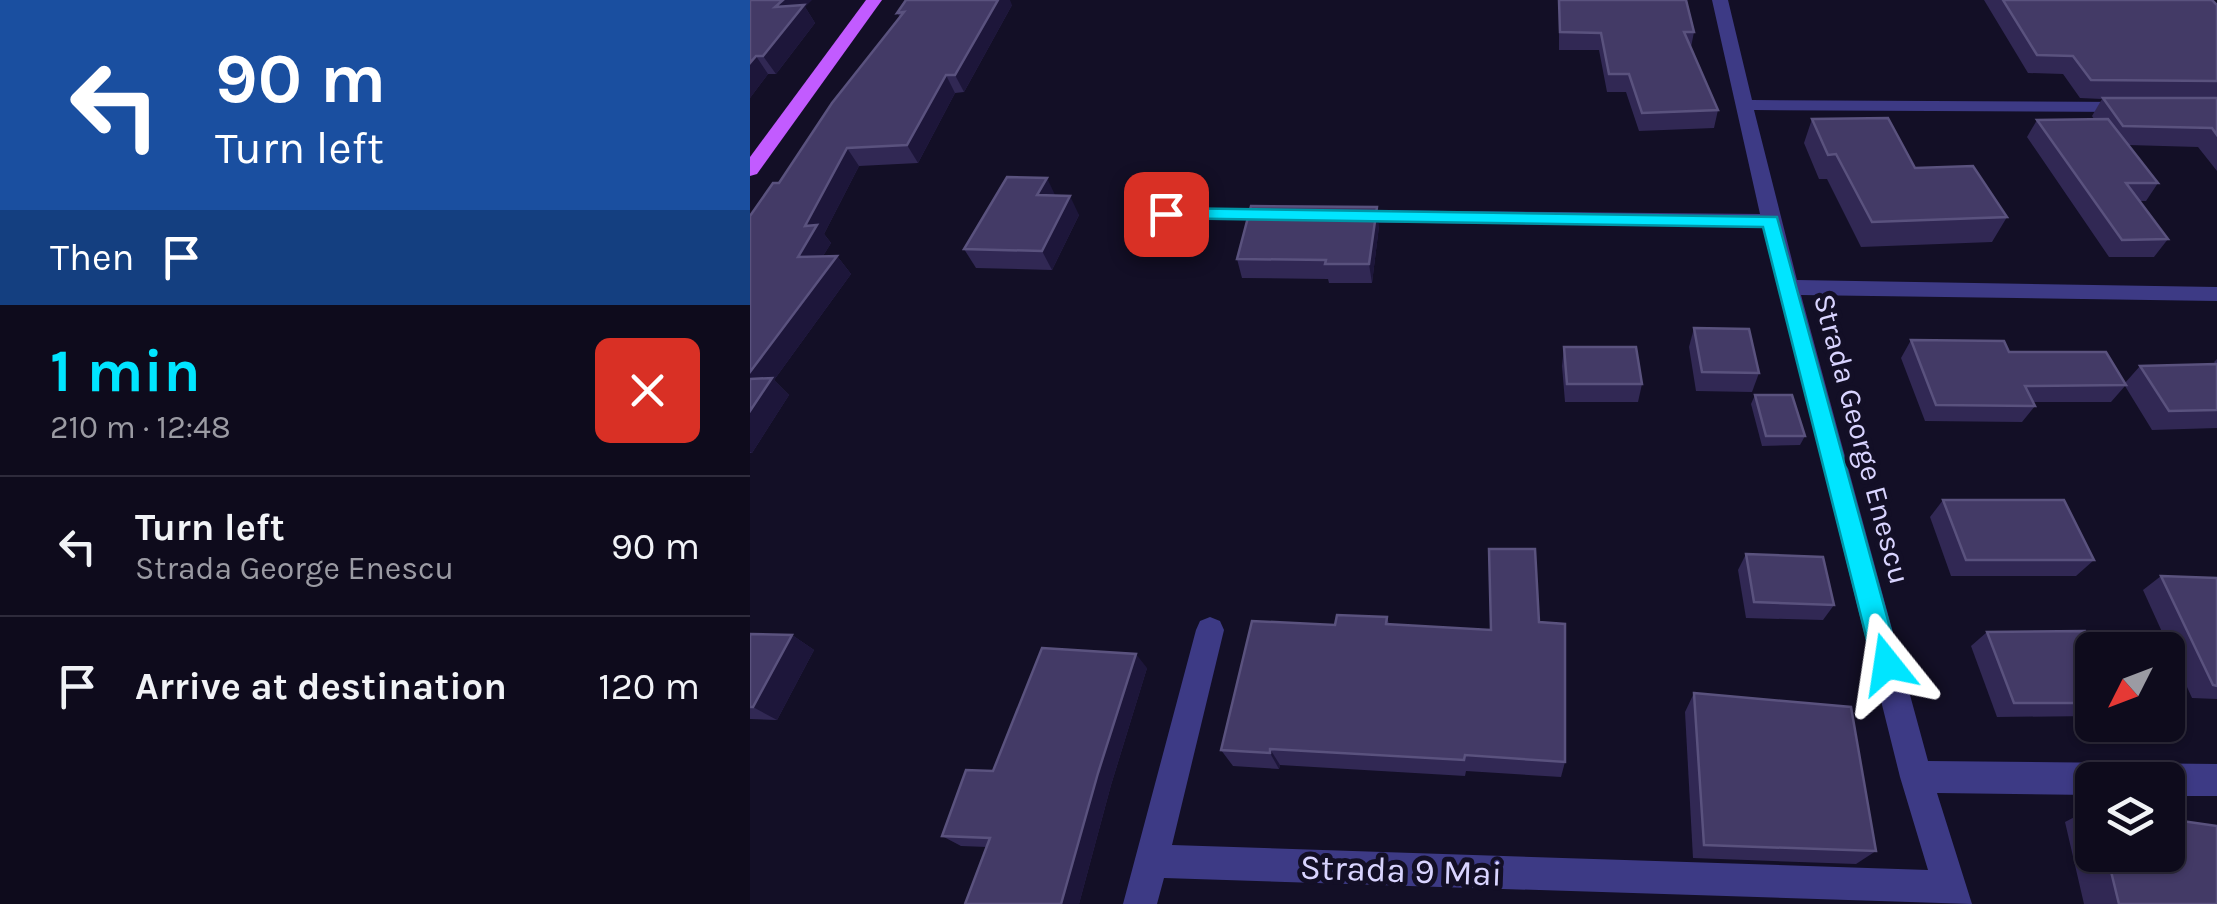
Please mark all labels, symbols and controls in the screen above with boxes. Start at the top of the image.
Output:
text: 90 m [215,38,386,120]
icon: left [50,40,180,170]
text: Turn left [215,122,384,174]
pin [1124,172,1209,257]
icon: arrive [1139,187,1194,242]
icon: arrive [154,230,209,285]
text: Then [50,235,134,280]
street label: Strada George Enescu [1806,290,1918,588]
text: 1 min [50,336,201,406]
button: close [595,338,700,443]
text: 210 m · 12:48 [50,409,231,446]
text: Turn left [135,505,285,550]
icon: left [50,519,105,574]
text: 90 m [611,524,700,569]
text: Strada George Enescu [135,550,454,587]
position arrow [1835,612,1939,716]
north arrow [2075,632,2185,742]
map controls [2075,632,2185,872]
icon: arrive [50,659,105,714]
text: Arrive at destination [135,664,507,709]
text: 120 m [598,664,700,709]
button: layers [2075,762,2185,872]
street label: Strada 9 Mai [1299,846,1503,895]

